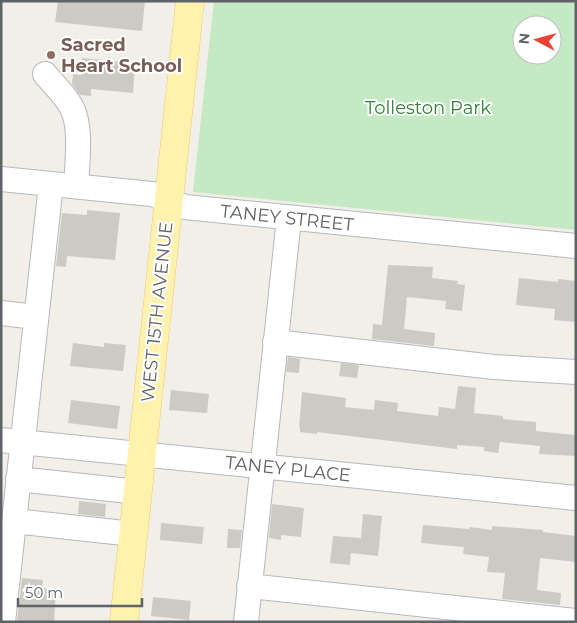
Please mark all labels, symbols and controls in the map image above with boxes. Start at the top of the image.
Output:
north arrow [512,15,562,65]
text: N [515,32,534,45]
place label: Sacred Heart School [61,34,182,77]
marker: Sacred Heart School [45,49,57,61]
park label: Tolleston Park [365,97,491,119]
street label: TANEY STREET [219,200,355,236]
street label: WEST 15TH AVENUE [137,221,177,403]
street label: TANEY PLACE [224,451,352,487]
scale bar [18,576,141,608]
text: 50 m [25,583,63,602]

